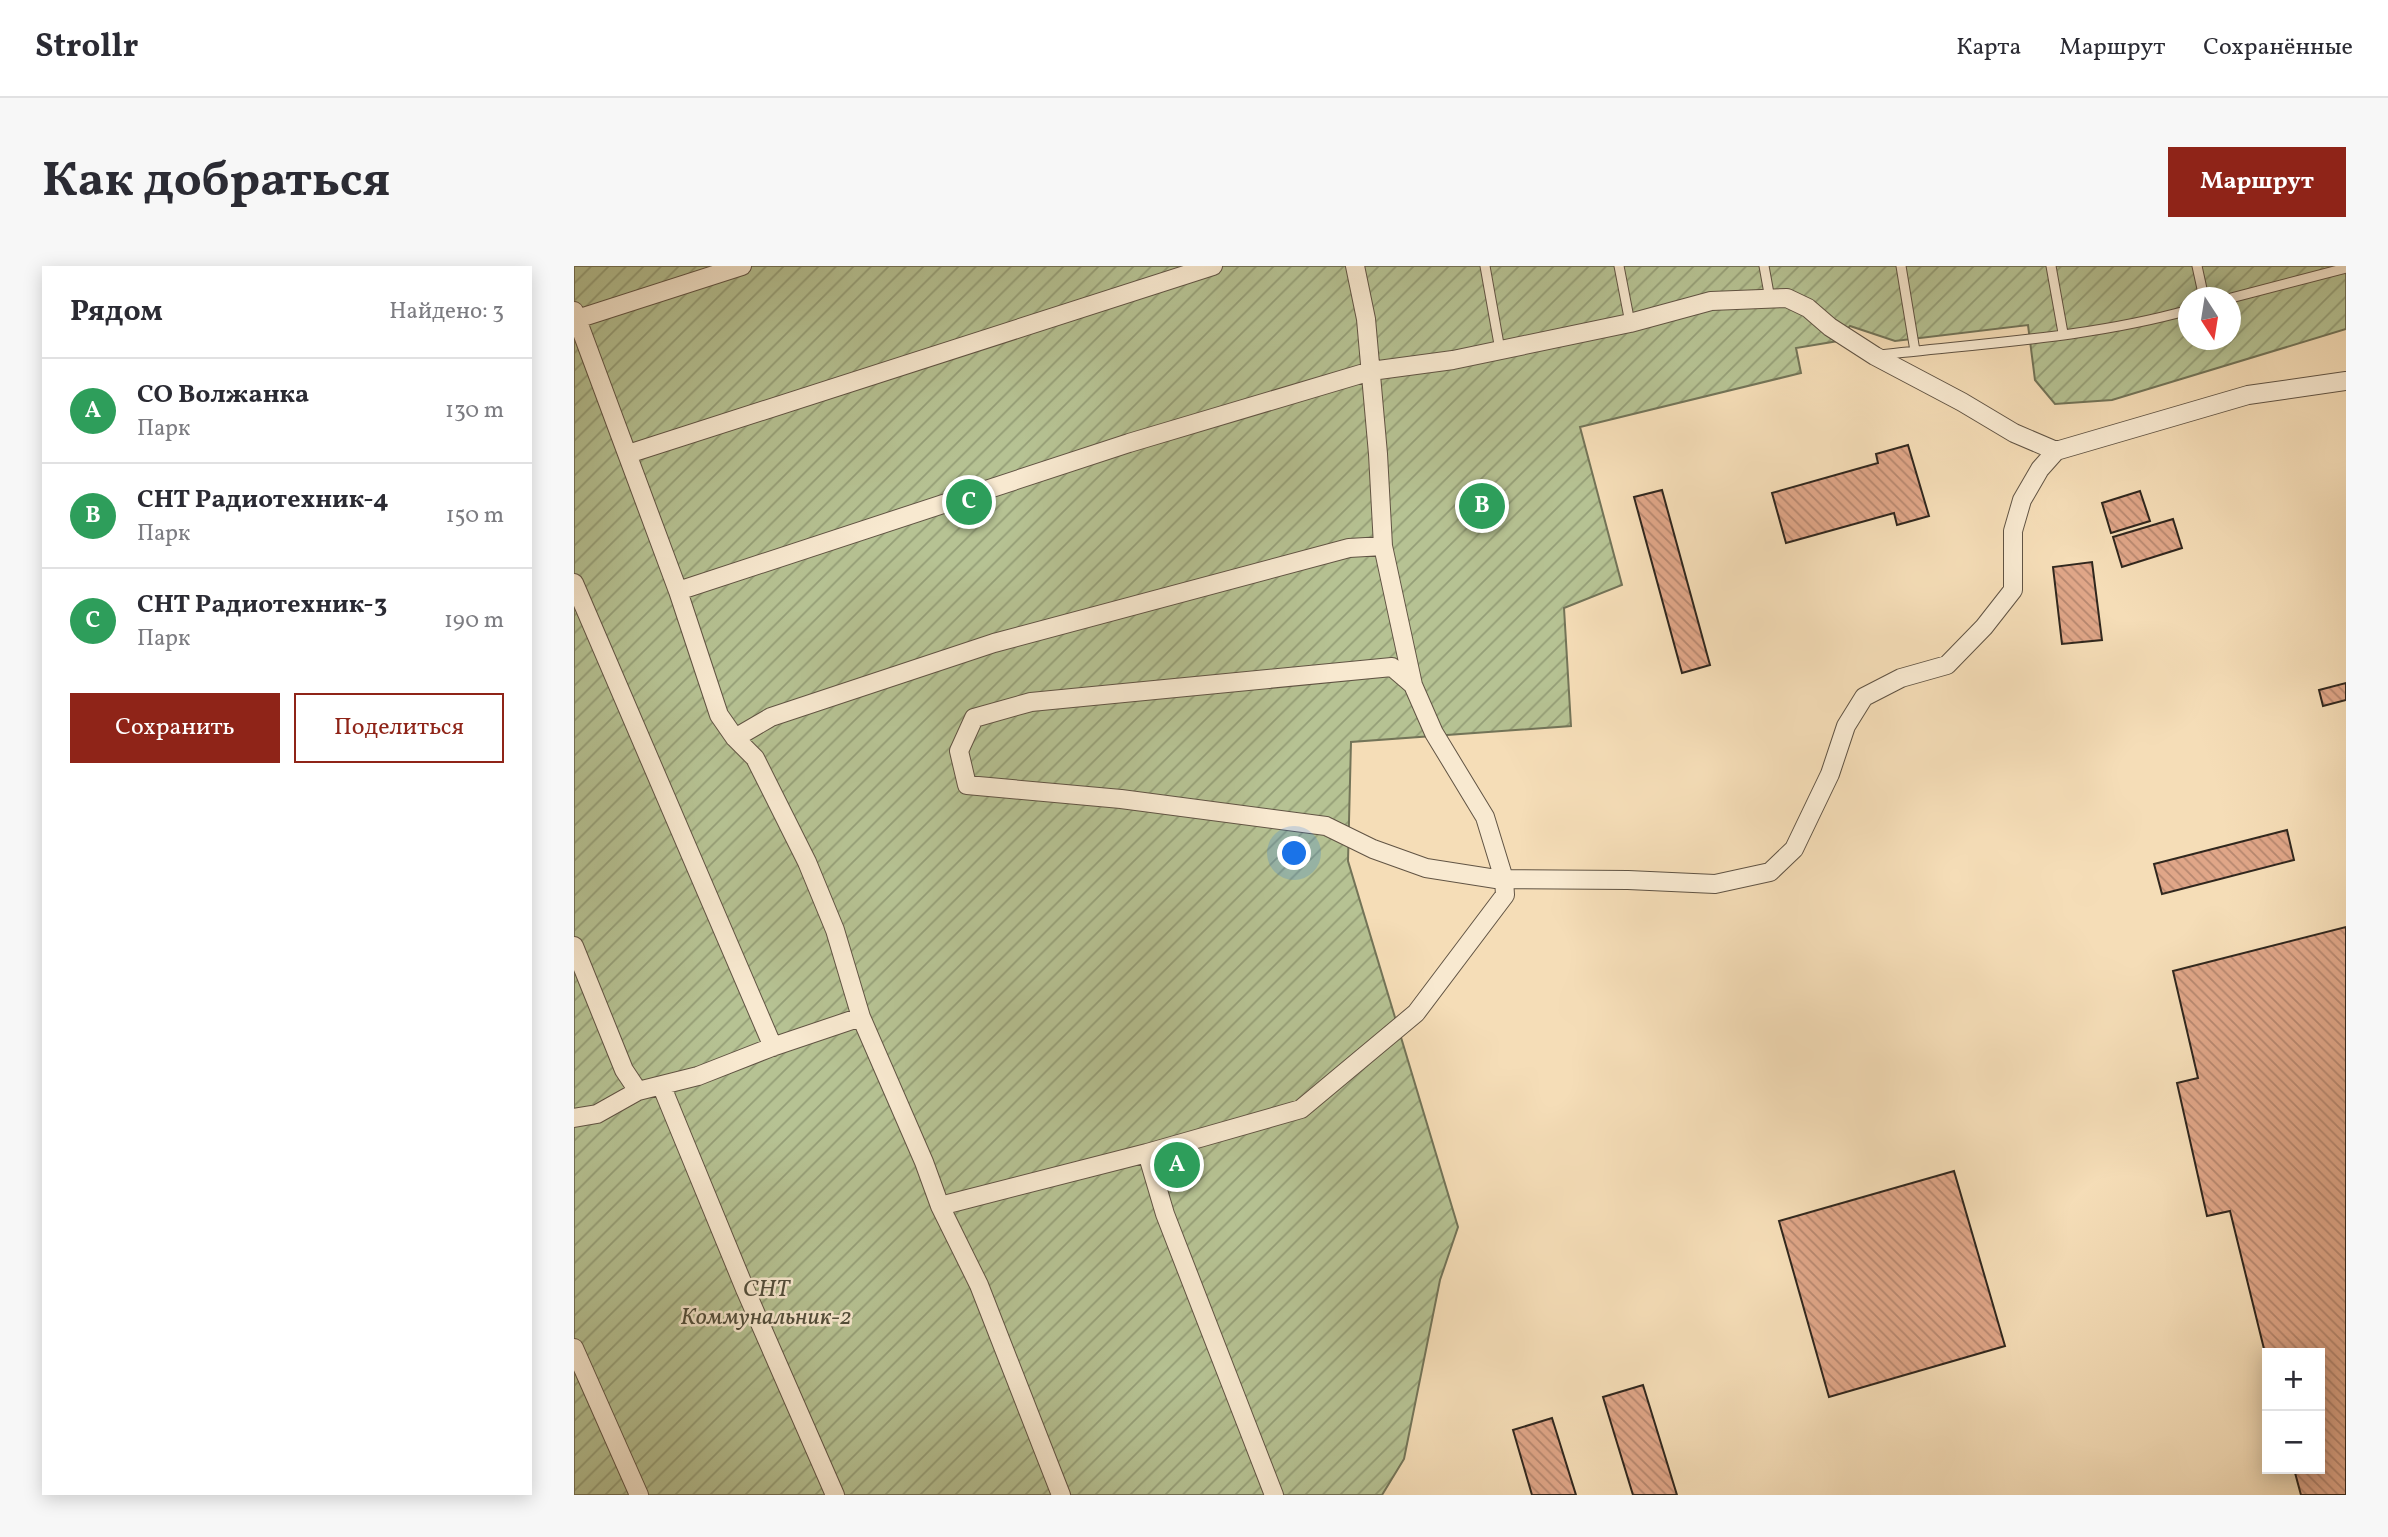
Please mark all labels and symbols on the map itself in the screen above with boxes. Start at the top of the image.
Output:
north arrow [2178,287,2241,350]
pin: C [946,476,992,528]
pin: B [1459,480,1505,532]
your location [1277,836,1311,870]
pin: A [1154,1139,1200,1191]
park label: СНТ Коммунальник-2 [680,1273,852,1335]

